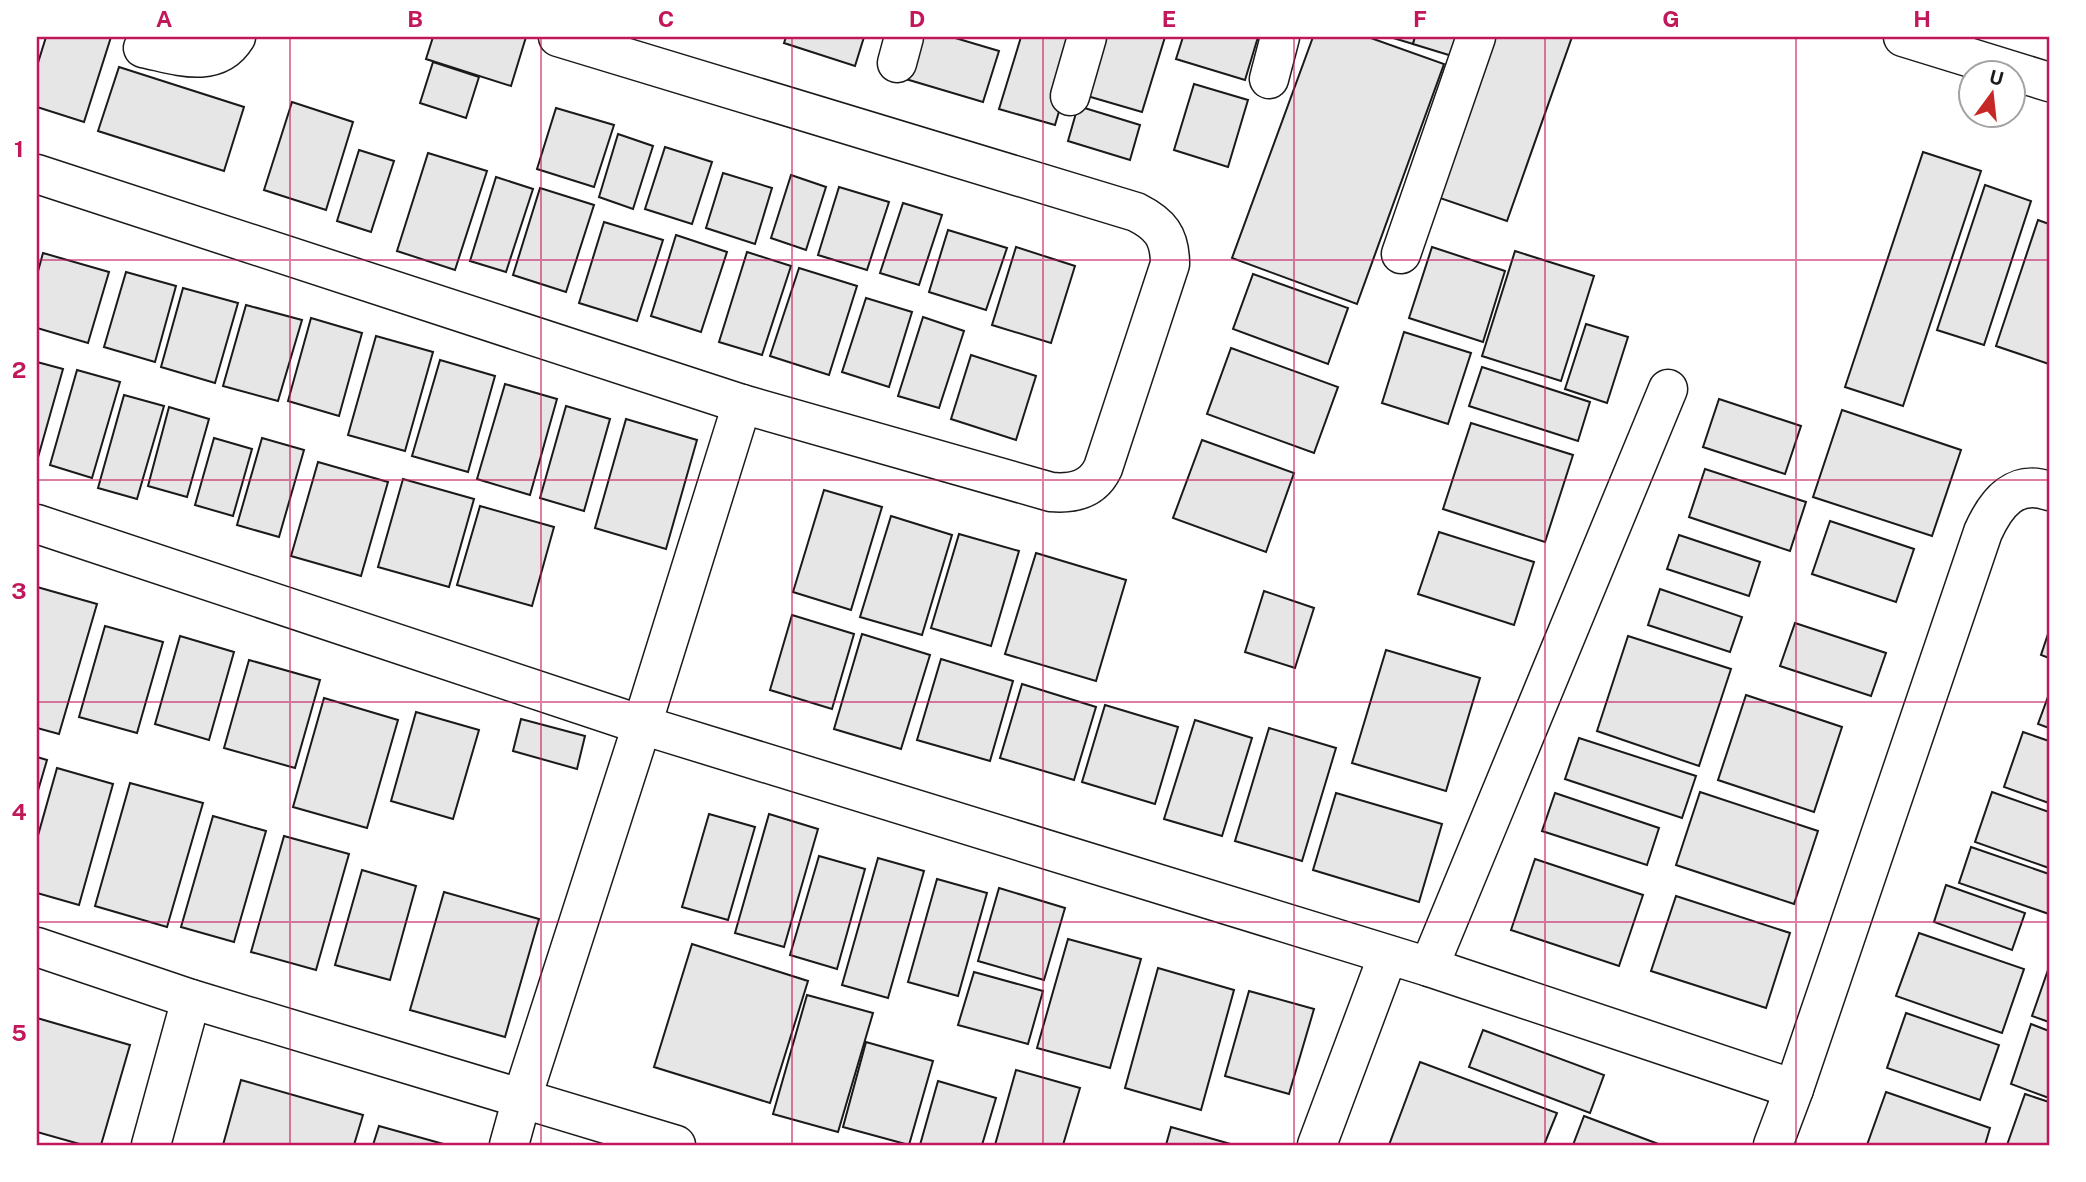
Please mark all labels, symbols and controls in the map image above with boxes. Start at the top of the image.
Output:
text: A [156,5,173,32]
text: B [407,5,423,32]
text: C [658,5,674,32]
text: D [909,5,925,32]
text: E [1162,5,1176,32]
text: F [1413,5,1427,32]
text: G [1662,5,1680,32]
text: H [1913,5,1931,32]
north arrow [1956,60,2026,130]
text: U [1987,65,2006,90]
text: 1 [14,135,24,162]
text: 2 [12,356,26,383]
text: 3 [11,577,27,604]
text: 4 [11,798,27,825]
text: 5 [11,1019,27,1046]

